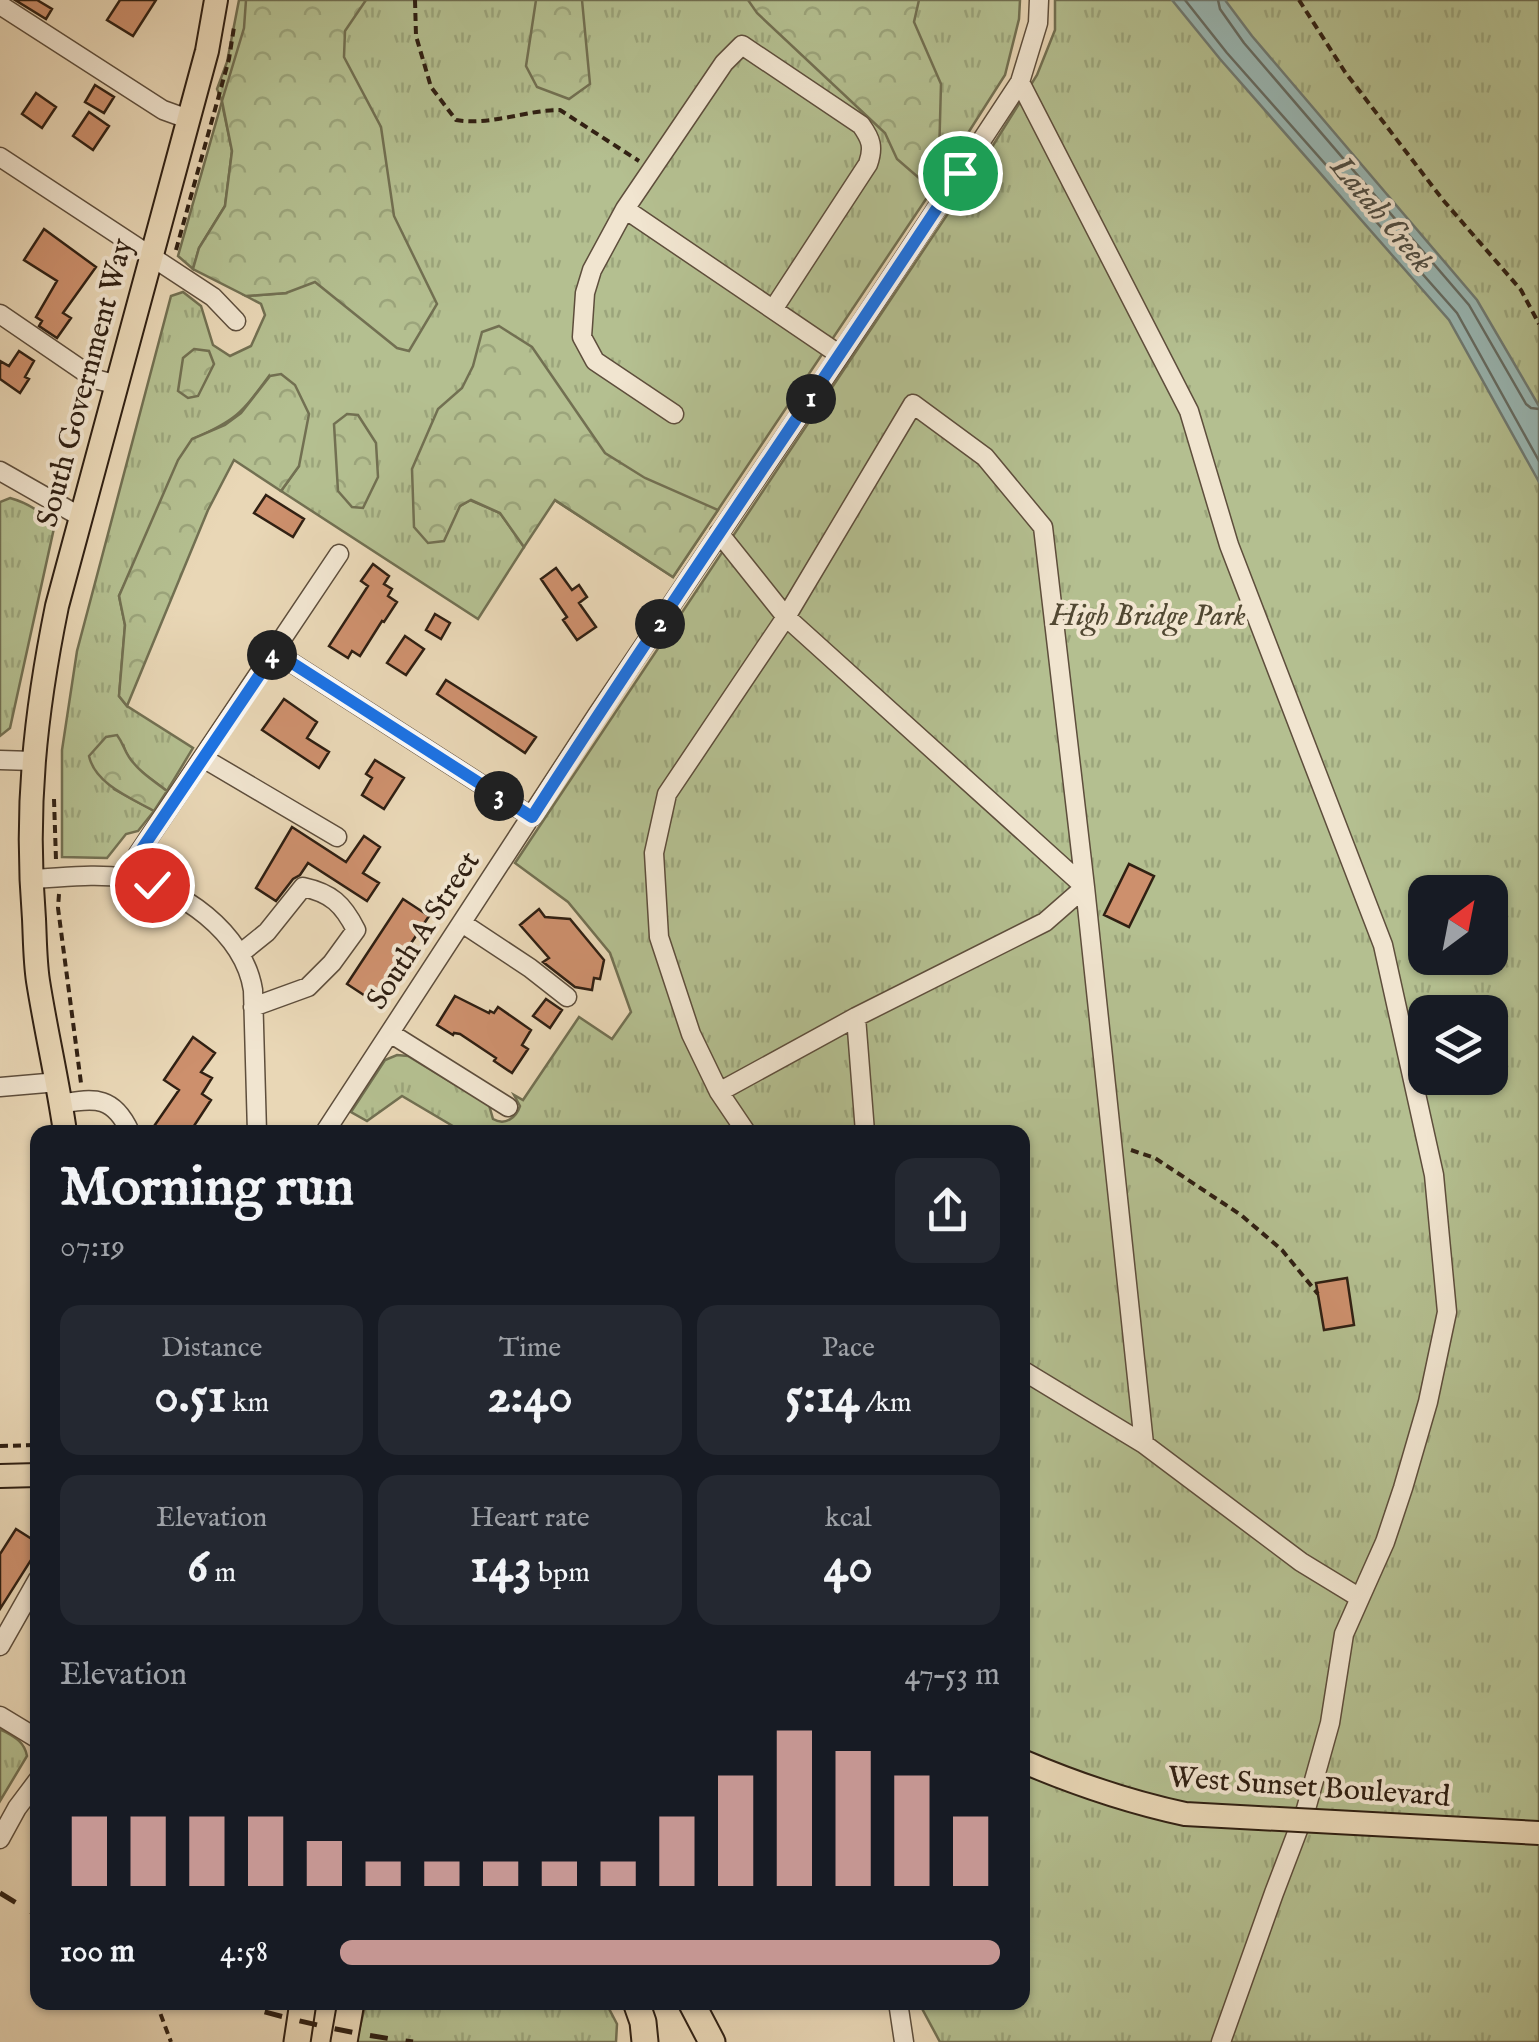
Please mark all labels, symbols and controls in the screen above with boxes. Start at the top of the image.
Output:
pin [918,131,1003,216]
icon: arrive [933,146,988,201]
water label: Latah Creek [1320,147,1442,282]
street label: South Government Way [29,234,143,531]
pin: 1 [786,374,836,424]
text: 1 [806,381,816,416]
park label: High Bridge Park [1049,598,1246,636]
pin: 2 [635,599,685,649]
text: 2 [653,606,667,641]
pin: 4 [247,630,297,680]
text: 4 [265,637,279,672]
pin: 3 [474,771,524,821]
text: 3 [494,778,504,813]
pin [110,843,195,928]
street label: South A Street [359,845,489,1017]
icon: check [125,858,180,913]
north arrow [1408,875,1508,975]
map controls [1408,875,1508,1095]
button: layers [1408,995,1508,1095]
text: Morning run [60,1154,354,1224]
button: share [895,1158,1000,1263]
text: 07:19 [60,1227,125,1268]
text: Distance [161,1331,262,1366]
text: Time [499,1331,561,1366]
text: Pace [822,1331,875,1366]
text: 0.51 [154,1366,226,1429]
text: 2:40 [487,1366,573,1429]
text: 5:14 [785,1366,859,1429]
text: km [226,1386,269,1421]
text: /km [859,1386,912,1421]
text: Elevation [156,1501,267,1536]
text: Heart rate [470,1501,590,1536]
text: kcal [825,1501,872,1536]
text: 6 [187,1536,208,1599]
text: 143 [470,1536,532,1599]
text: 40 [824,1536,873,1599]
text: m [208,1556,236,1591]
text: bpm [532,1556,590,1591]
text: Elevation [60,1655,187,1696]
text: 47–53 m [904,1655,1000,1696]
street label: West Sunset Boulevard [1167,1759,1452,1817]
text: 100 m [60,1932,135,1973]
text: 4:58 [220,1932,268,1973]

